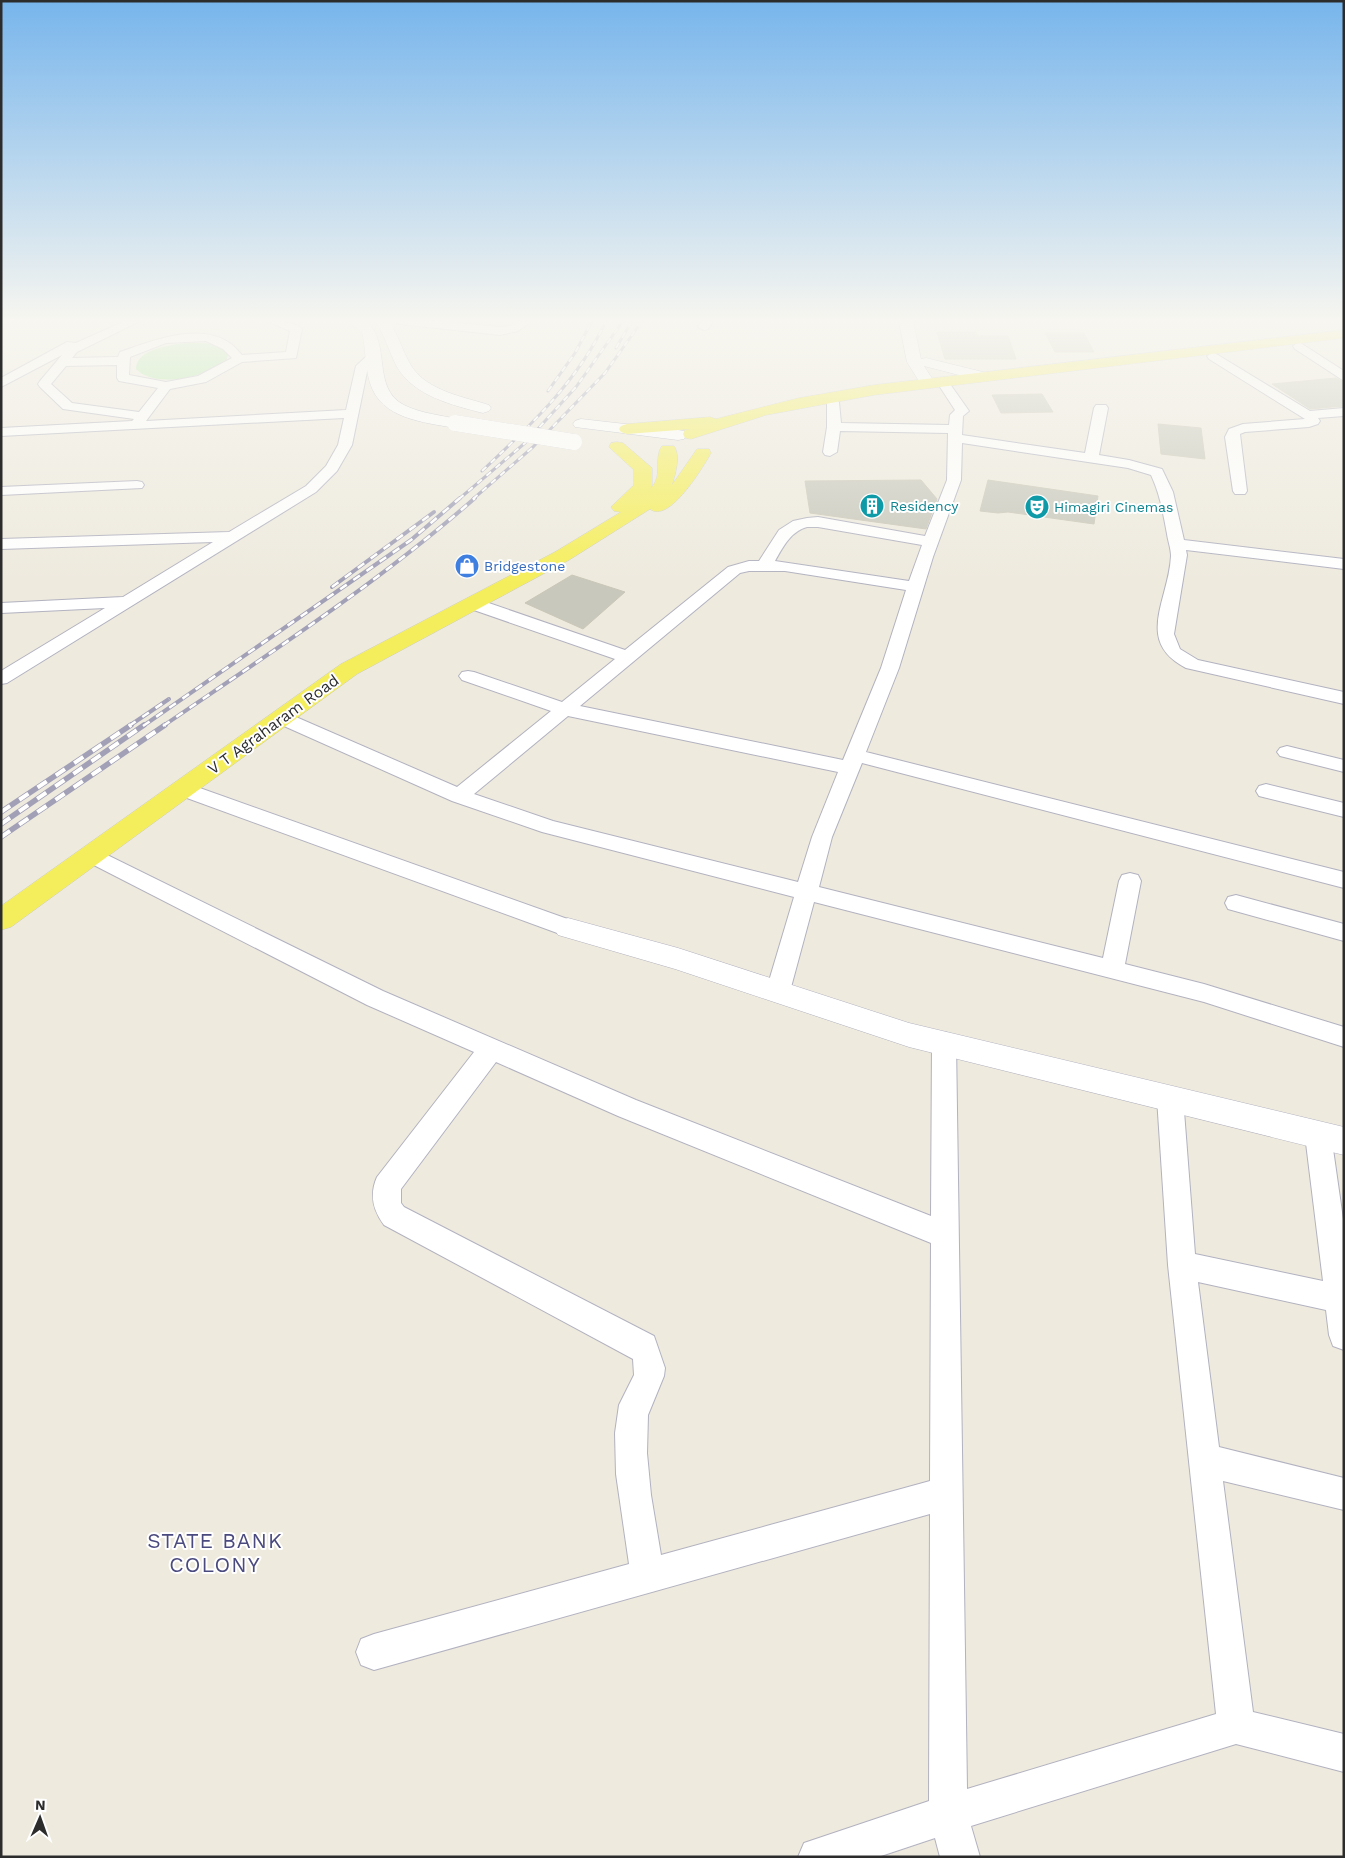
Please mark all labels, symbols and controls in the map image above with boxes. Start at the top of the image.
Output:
building icon: Residency [859,493,885,519]
theatre icon: Himagiri Cinemas [1024,494,1050,520]
place label: Residency [890,498,959,514]
place label: Himagiri Cinemas [1054,499,1173,515]
shop icon: Bridgestone [454,553,480,579]
place label: Bridgestone [484,558,565,574]
street label: V T Agraharam Road [204,670,343,778]
district label: STATE BANK COLONY [147,1528,283,1577]
north arrow [15,1793,65,1843]
text: N [35,1797,46,1813]

